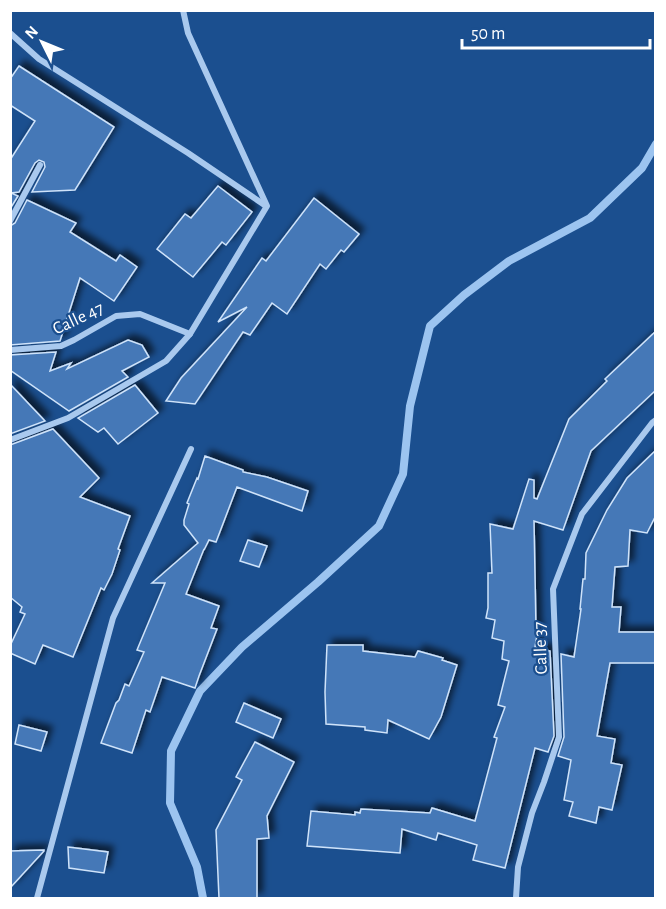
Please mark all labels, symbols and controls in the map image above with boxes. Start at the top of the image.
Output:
north arrow [12,12,72,72]
scale bar [462,12,650,50]
text: N [22,23,41,42]
text: 50 m [471,25,505,43]
street label: Calle 47 [50,299,107,338]
street label: Calle 37 [531,621,551,675]

